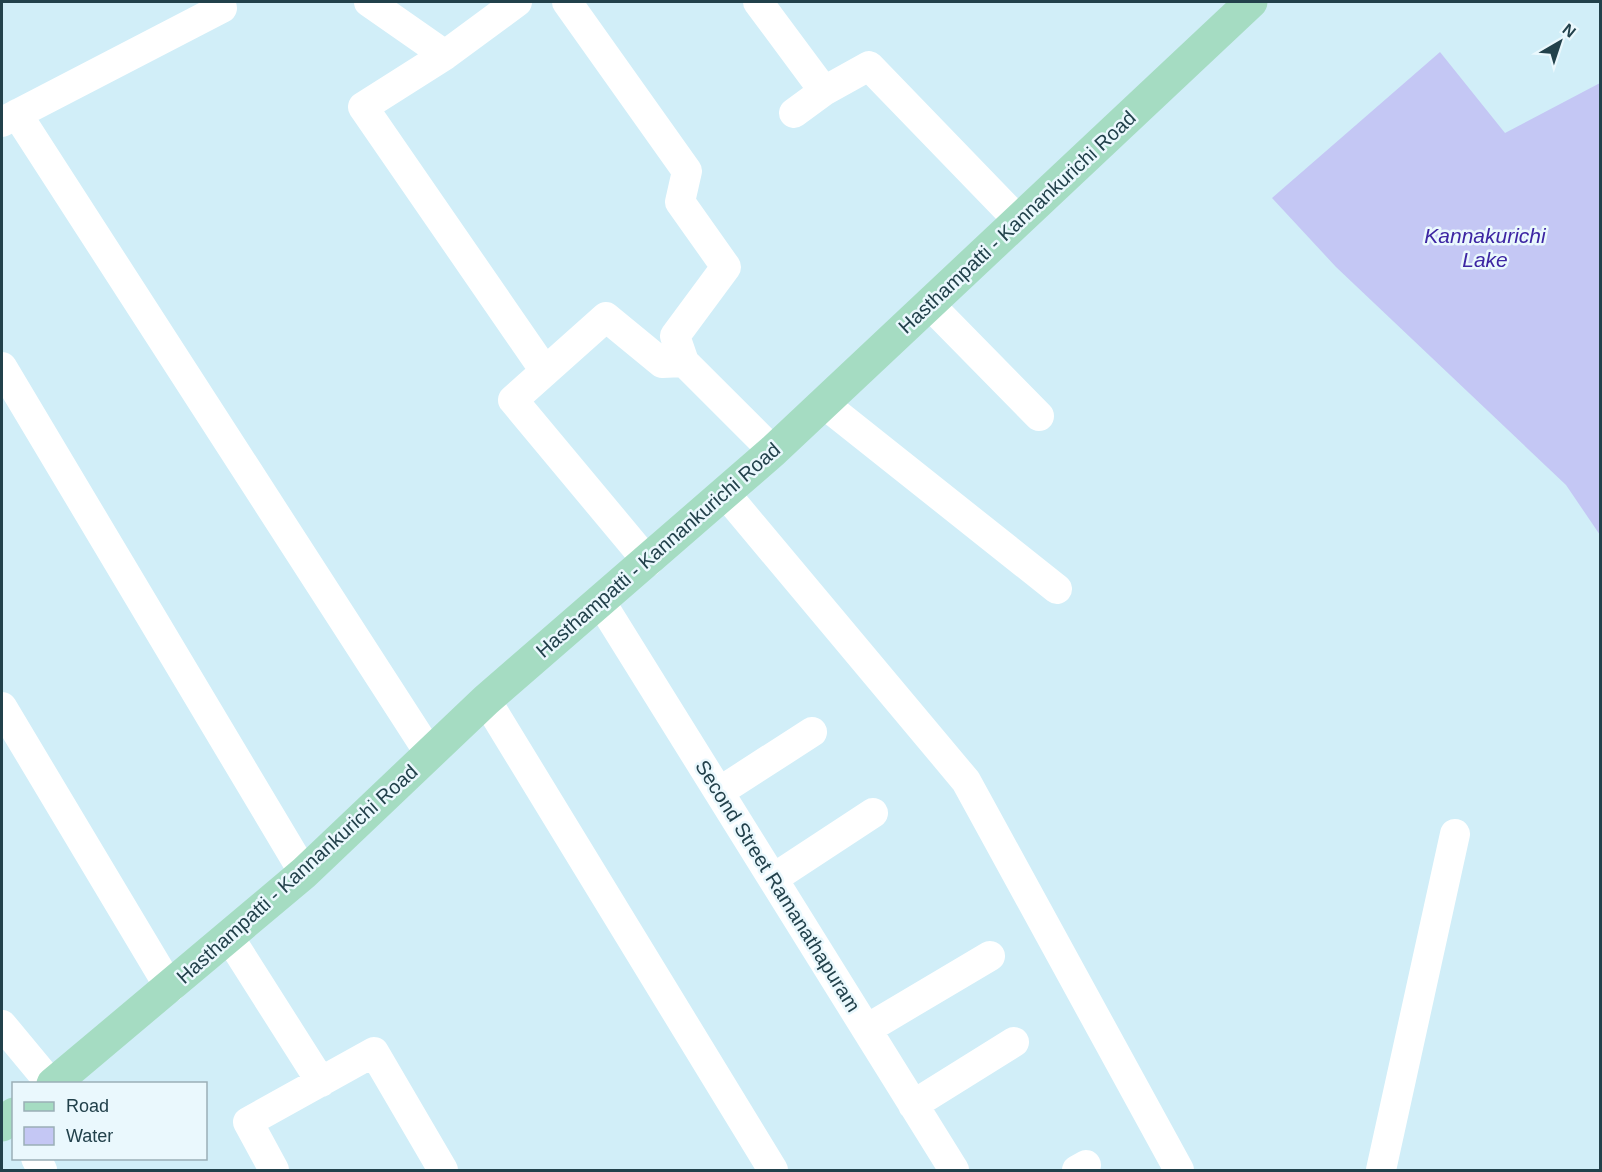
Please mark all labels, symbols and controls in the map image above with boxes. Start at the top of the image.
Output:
north arrow [1530,12,1590,72]
text: N [1559,20,1579,41]
street label: Hasthampatti - Kannankurichi Road [894,106,1140,338]
water label: Kannakurichi Lake [1424,224,1547,271]
street label: Hasthampatti - Kannankurichi Road [532,438,784,662]
street label: Second Street Ramanathapuram [691,756,865,1016]
street label: Hasthampatti - Kannankurichi Road [172,760,422,988]
legend [12,1082,207,1160]
text: Road [66,1096,109,1116]
text: Water [66,1126,113,1146]

